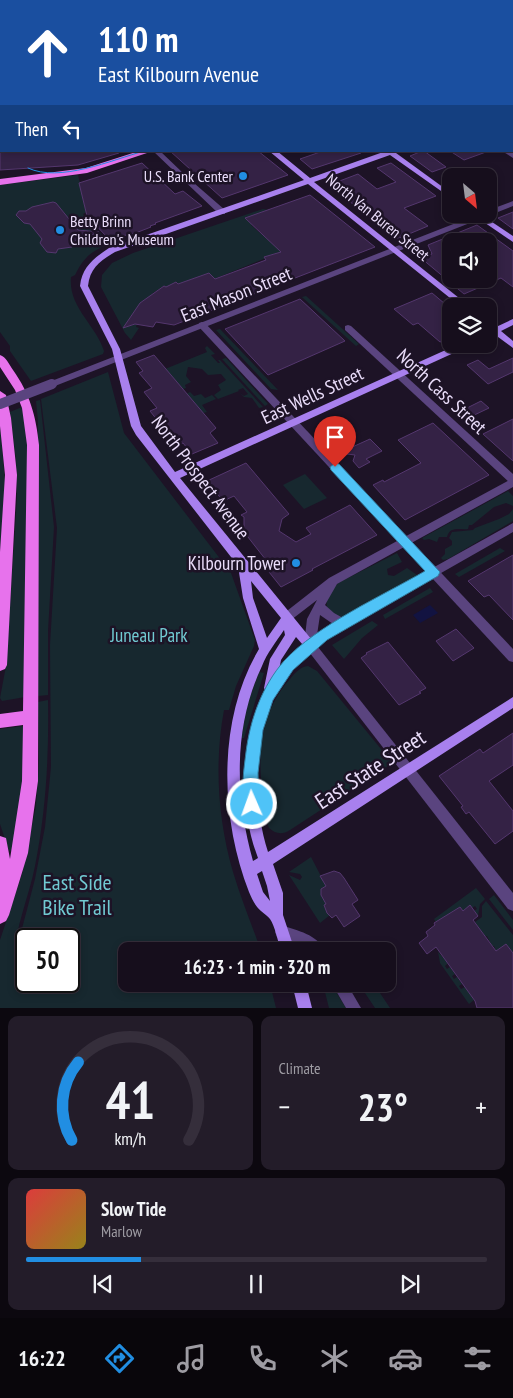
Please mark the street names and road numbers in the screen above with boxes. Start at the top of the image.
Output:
street label: North Van Buren Street [322,169,434,265]
street label: East Mason Street [177,261,296,327]
street label: North Cass Street [392,343,492,439]
street label: East Wells Street [257,361,367,429]
street label: North Prospect Avenue [147,410,256,544]
street label: East State Street [310,723,430,815]

